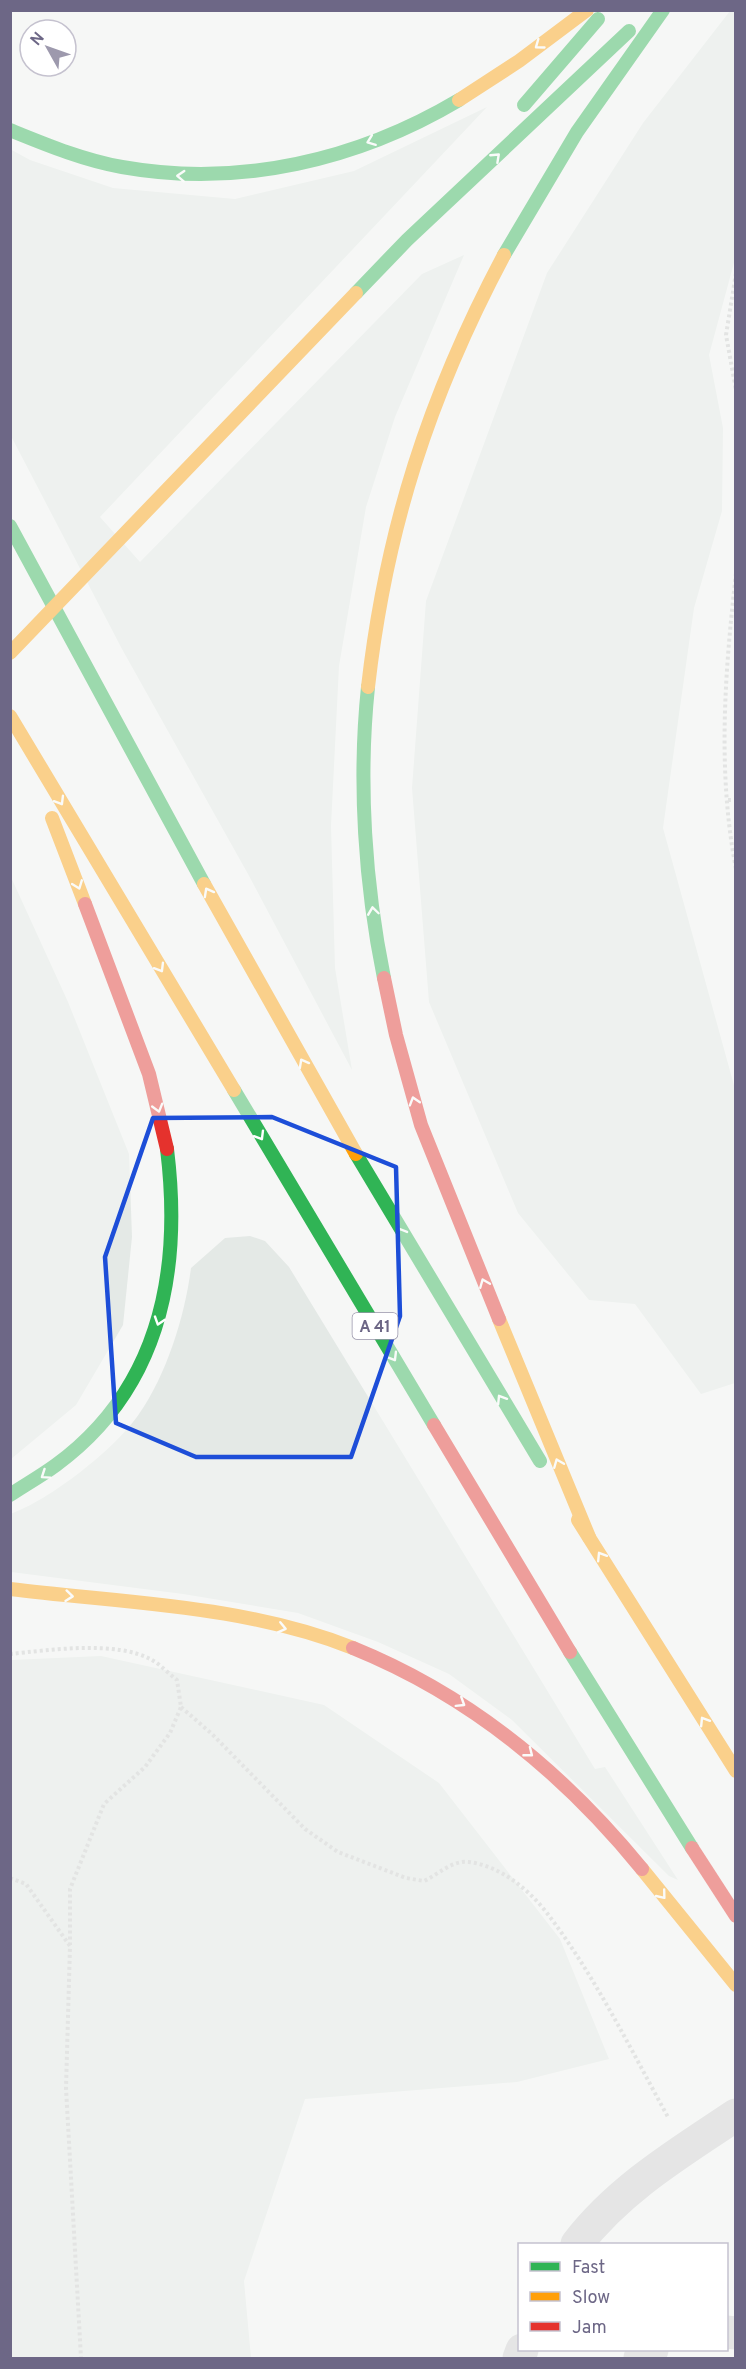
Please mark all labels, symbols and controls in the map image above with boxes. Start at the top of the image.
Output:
north arrow [18,18,78,78]
text: N [27,29,49,50]
one-way arrow [535,38,546,49]
one-way arrow [366,134,377,147]
one-way arrow [488,153,499,164]
one-way arrow [176,169,185,182]
one-way arrow [52,795,64,805]
one-way arrow [70,880,83,890]
one-way arrow [204,888,216,899]
one-way arrow [367,906,379,915]
one-way arrow [153,962,164,972]
one-way arrow [299,1059,310,1069]
one-way arrow [409,1096,421,1107]
one-way arrow [151,1102,163,1113]
one-way arrow [253,1130,265,1140]
one-way arrow [396,1228,408,1238]
one-way arrow [479,1279,491,1290]
road number: A 41 [352,1313,398,1339]
one-way arrow [154,1315,167,1326]
one-way arrow [386,1351,397,1361]
one-way arrow [497,1395,508,1406]
one-way arrow [553,1459,565,1470]
one-way arrow [41,1467,52,1478]
one-way arrow [596,1552,608,1562]
one-way arrow [64,1590,73,1602]
one-way arrow [277,1621,287,1634]
one-way arrow [455,1695,465,1707]
one-way arrow [701,1717,712,1728]
one-way arrow [523,1746,534,1757]
one-way arrow [655,1888,666,1899]
legend [518,2243,728,2351]
text: Fast [572,2257,605,2280]
text: Slow [572,2287,610,2310]
text: Jam [572,2317,607,2340]

